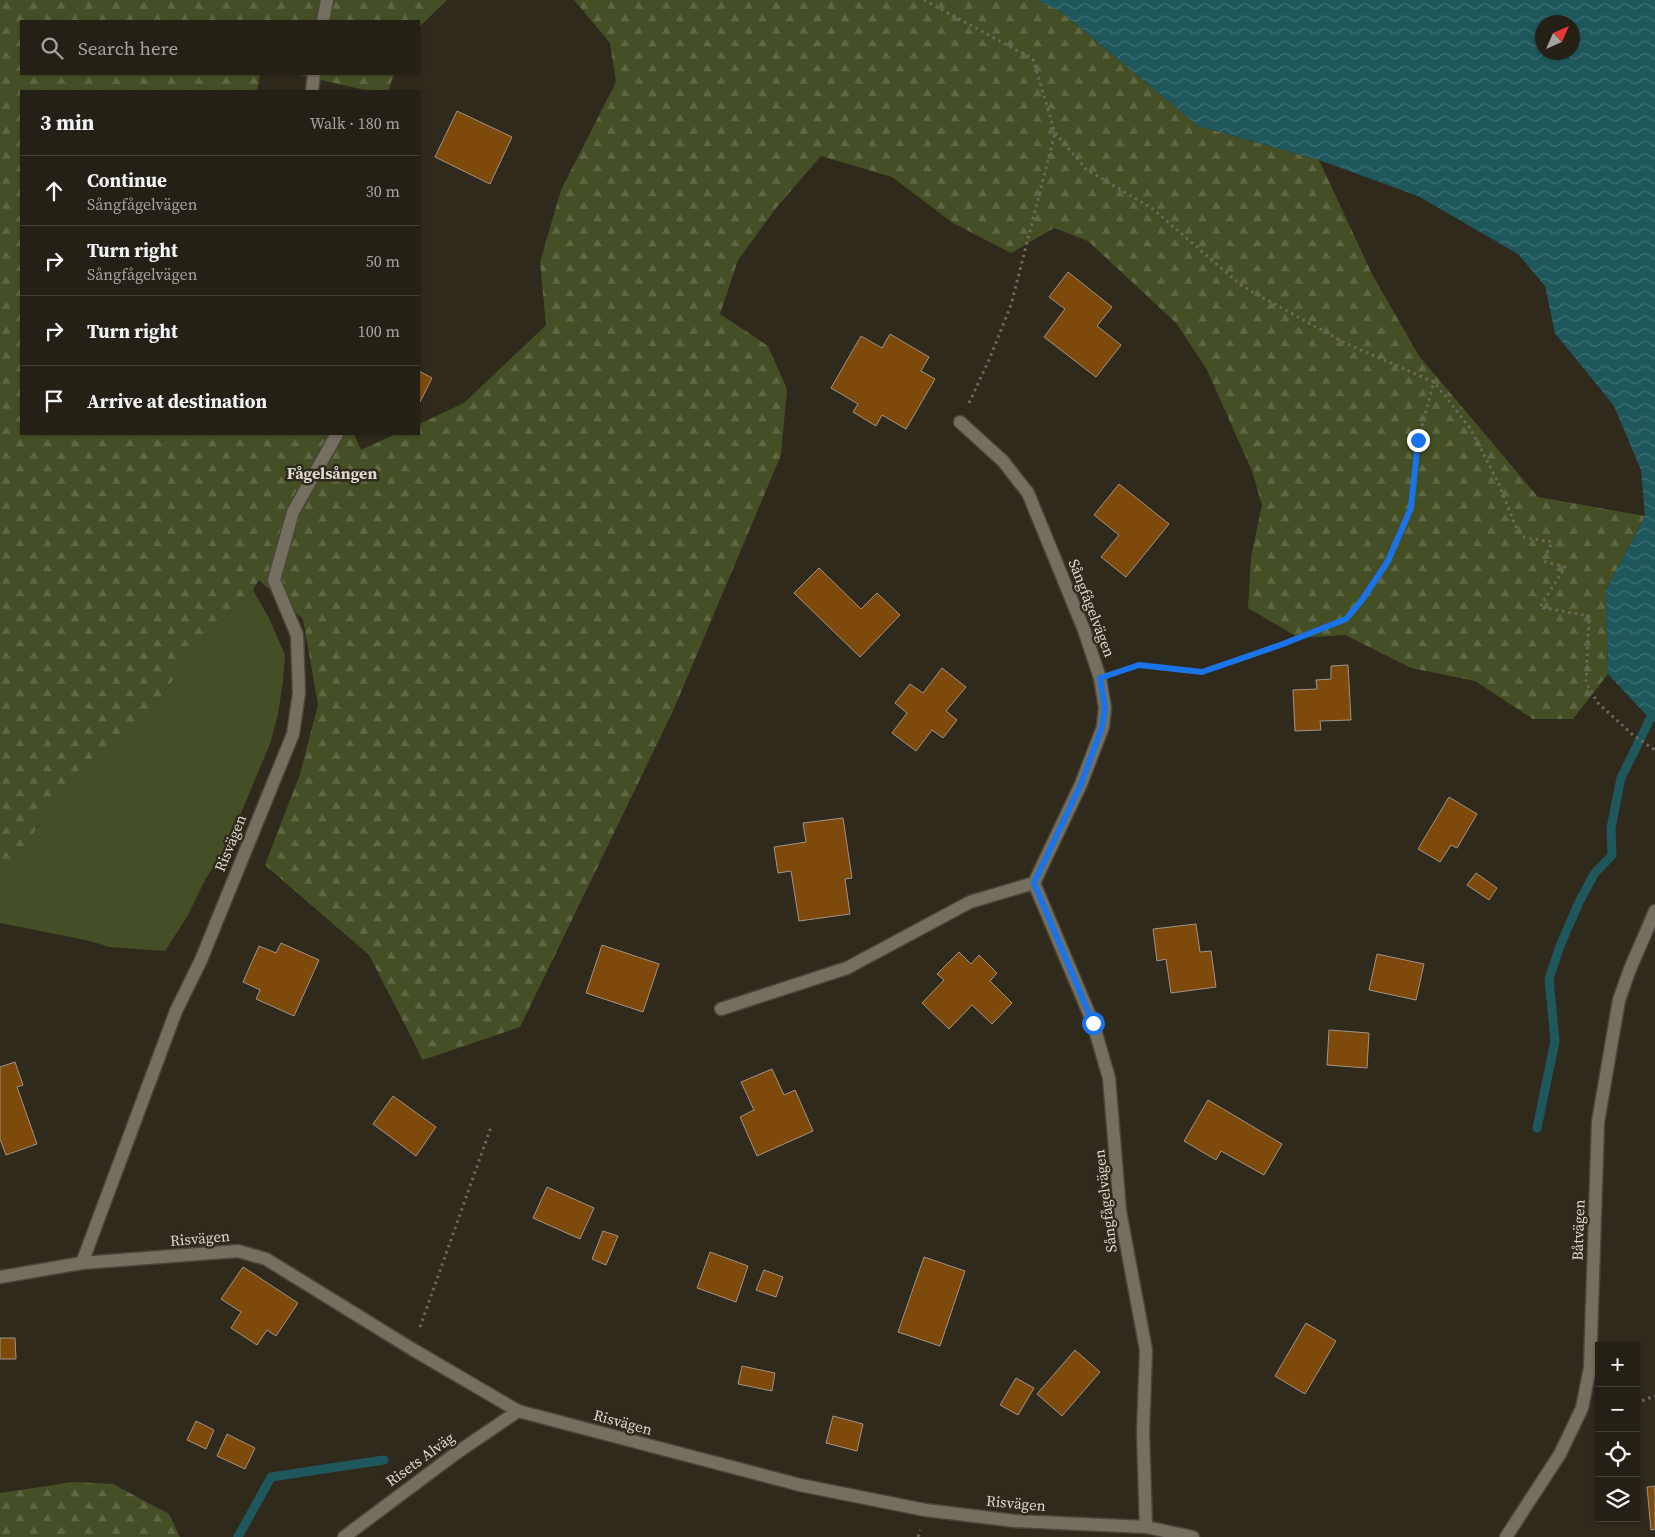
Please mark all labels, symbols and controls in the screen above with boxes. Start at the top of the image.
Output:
north arrow [1535,15,1580,60]
search box [20,20,420,75]
icon: search [38,34,66,62]
text: Search here [78,35,178,61]
text: 3 min [40,108,95,137]
text: Walk · 180 m [310,112,400,134]
text: Continue [87,167,167,193]
icon: ahead [40,177,68,205]
text: 30 m [366,180,400,202]
text: Sångfågelvägen [87,193,197,215]
text: Turn right [87,237,178,263]
icon: right [40,247,68,275]
text: 50 m [366,250,400,272]
text: Sångfågelvägen [87,263,197,285]
icon: right [40,317,68,345]
text: Turn right [87,318,178,344]
text: 100 m [358,320,400,342]
icon: arrive [40,387,68,415]
text: Arrive at destination [87,388,267,414]
route end [1407,429,1430,452]
district label: Fågelsången [287,462,377,484]
street label: Sångfågelvägen [1064,556,1120,660]
street label: Risvägen [209,811,251,875]
route start [1082,1012,1105,1035]
street label: Sångfågelvägen [1088,1148,1122,1254]
street label: Båtvägen [1566,1199,1590,1261]
street label: Risvägen [169,1225,231,1251]
map controls [1595,1342,1640,1522]
button: + [1595,1342,1640,1387]
button: − [1595,1387,1640,1432]
street label: Risvägen [591,1404,655,1440]
street label: Risets Alväg [381,1427,459,1491]
button: locate [1595,1432,1640,1477]
button: layers [1595,1477,1640,1522]
street label: Risvägen [985,1490,1047,1516]

